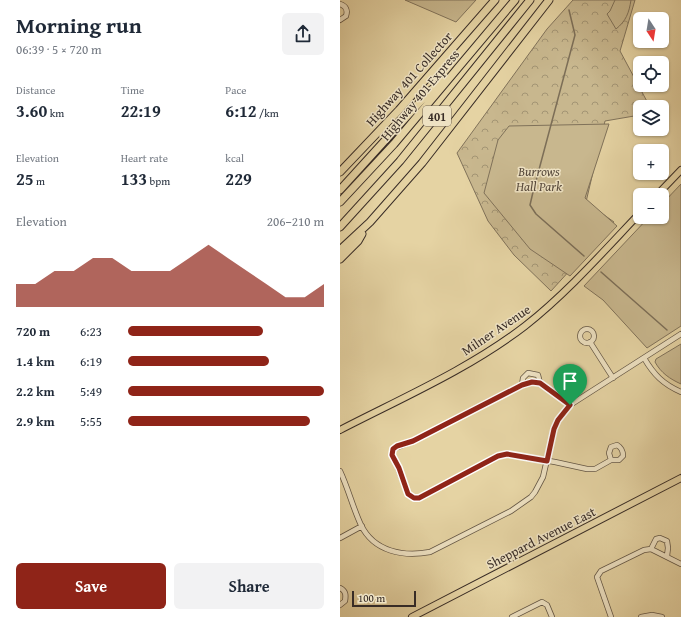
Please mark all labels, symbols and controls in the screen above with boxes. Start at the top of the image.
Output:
text: Morning run [16,9,142,41]
north arrow [633,12,669,48]
map controls [633,12,669,224]
button: share [282,13,324,55]
street label: Highway 401 Collector [363,29,455,129]
text: 06:39 · 5 × 720 m [16,40,102,59]
street label: Highway 401 Express [376,45,464,145]
button: locate [633,56,669,92]
text: Distance [16,82,55,98]
text: Time [121,82,144,98]
text: Pace [225,82,246,98]
text: 3.60 [16,98,47,123]
text: 22:19 [121,98,161,123]
text: 6:12 [225,98,257,123]
button: layers [633,100,669,136]
text: km [47,105,64,121]
text: /km [257,105,279,121]
road number: 401 [423,106,451,126]
button: + [633,144,669,180]
text: Elevation [16,150,59,166]
text: Heart rate [121,150,168,166]
text: kcal [225,150,244,166]
park label: Burrows Hall Park [515,162,562,196]
text: 25 [16,166,34,191]
text: 133 [121,166,147,191]
text: 229 [225,166,252,191]
text: m [34,173,45,189]
text: bpm [147,173,170,189]
button: − [633,188,669,224]
text: Elevation [16,212,67,231]
text: 206–210 m [267,212,324,231]
street label: Milner Avenue [458,300,534,360]
text: 720 m [16,322,50,341]
text: 6:23 [80,322,102,341]
text: 1.4 km [16,352,55,371]
text: 6:19 [80,352,102,371]
pin [553,364,587,405]
icon: arrive [559,370,581,392]
text: 2.2 km [16,382,55,401]
text: 5:49 [80,382,102,401]
text: 2.9 km [16,412,55,431]
text: 5:55 [80,412,102,431]
street label: Sheppard Avenue East [483,502,599,574]
button: Save [16,563,166,609]
button: Share [174,563,324,609]
scale bar [352,589,416,608]
text: 100 m [358,590,385,606]

